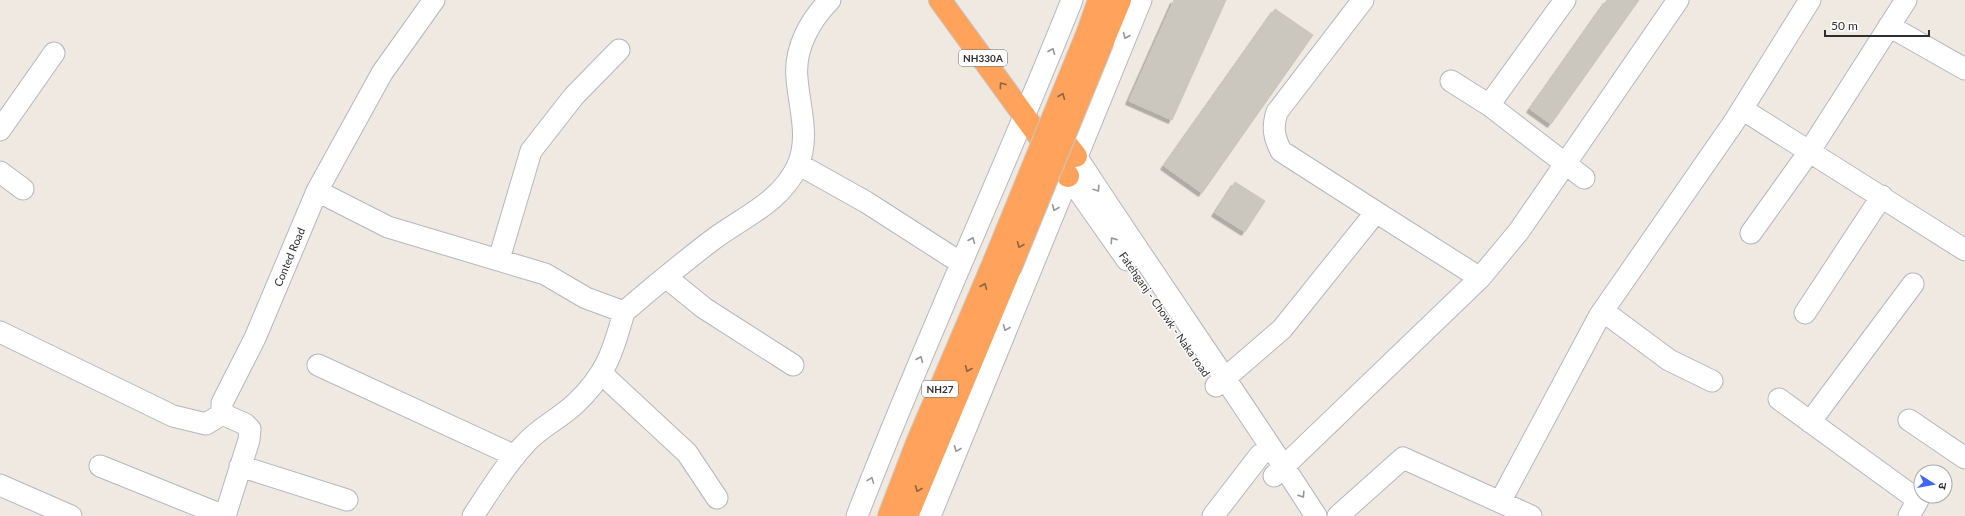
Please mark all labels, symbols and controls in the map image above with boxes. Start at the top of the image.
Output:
scale bar [1825,12,1929,38]
text: 50 m [1831,18,1858,33]
one-way arrow [1123,32,1131,39]
one-way arrow [1047,47,1055,54]
road number: NH330A [959,50,1007,66]
one-way arrow [1000,82,1007,89]
one-way arrow [1057,93,1065,100]
one-way arrow [1092,185,1100,192]
one-way arrow [1052,203,1060,211]
street label: Conted Road [271,226,307,288]
one-way arrow [967,237,975,244]
one-way arrow [1110,237,1118,244]
one-way arrow [1017,241,1025,249]
street label: Fatehganj - Chowk - Naka road [1117,249,1213,379]
one-way arrow [979,282,987,290]
one-way arrow [1003,325,1011,332]
one-way arrow [915,356,923,364]
one-way arrow [965,365,973,373]
road number: NH27 [922,381,958,397]
one-way arrow [954,445,962,452]
north arrow [1913,464,1953,504]
one-way arrow [866,476,874,483]
text: उ [1936,482,1950,491]
one-way arrow [915,485,923,493]
one-way arrow [1297,490,1304,497]

